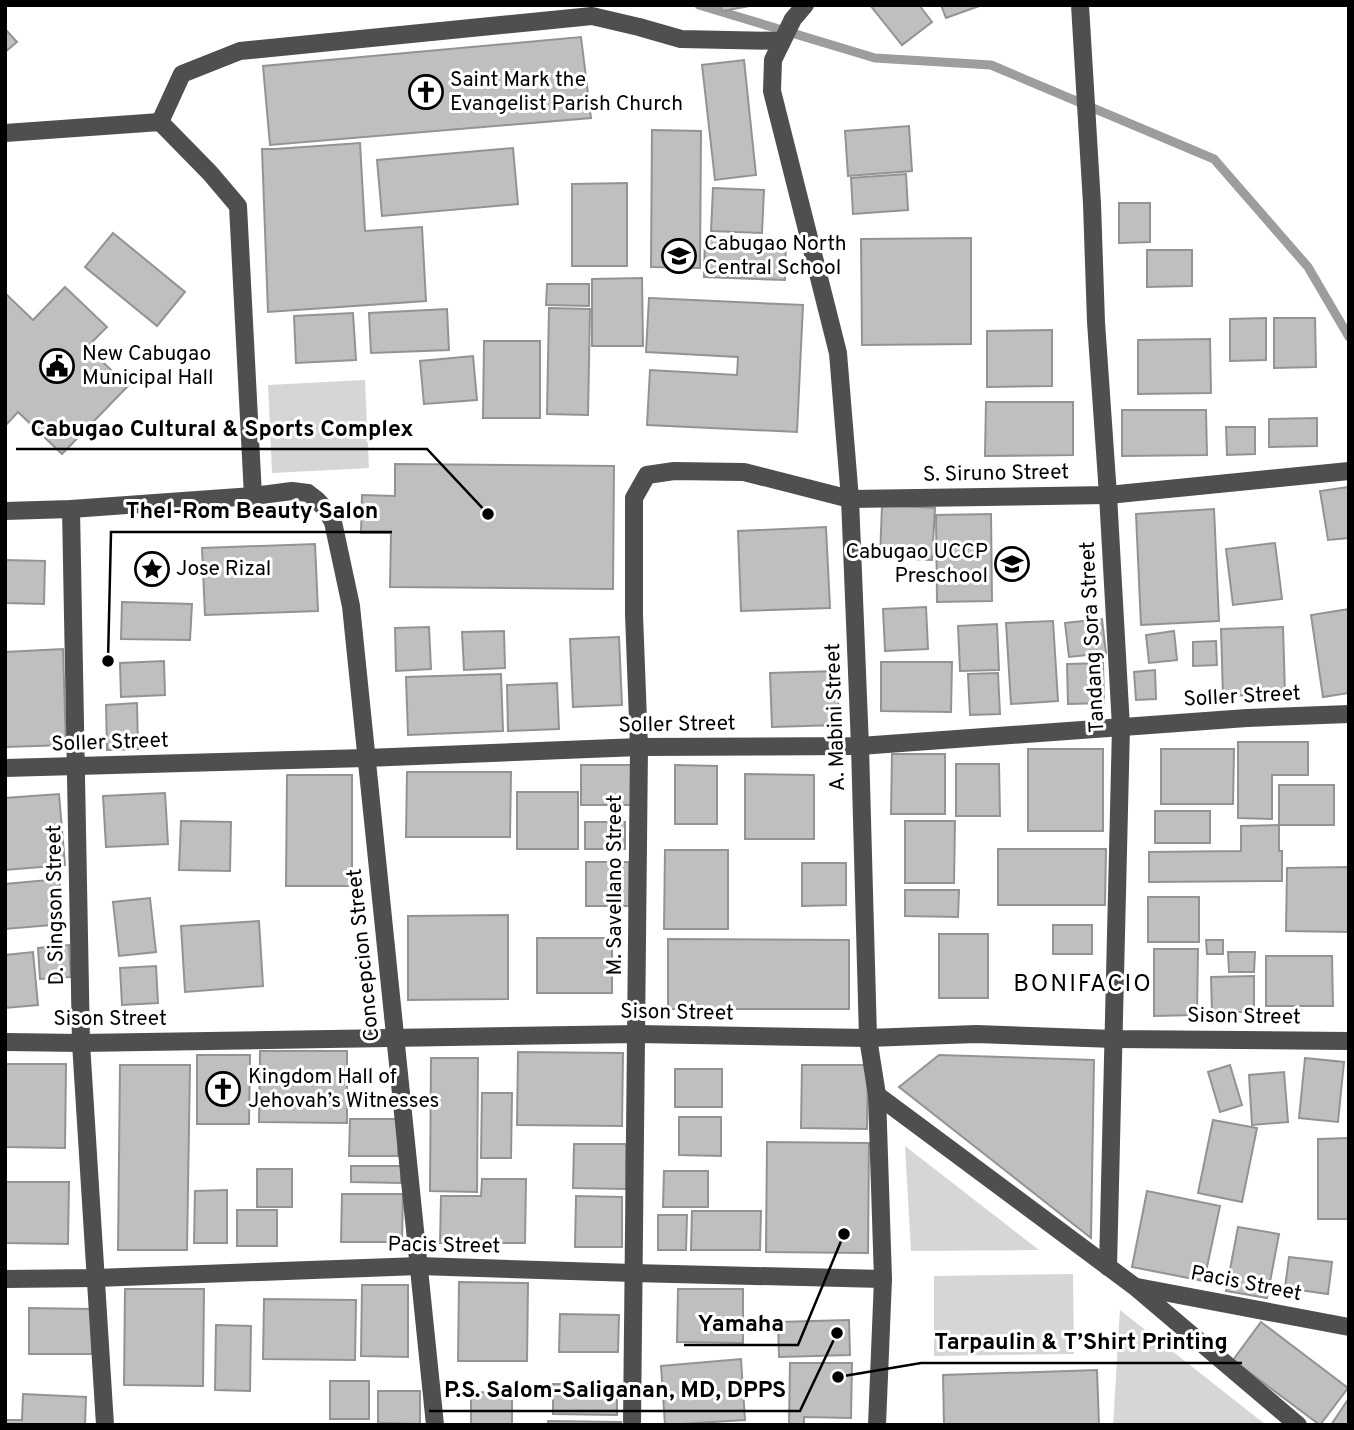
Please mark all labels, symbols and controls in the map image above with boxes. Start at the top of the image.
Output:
place label: Saint Mark the Evangelist Parish Church [450,67,683,118]
church icon: Saint Mark the Evangelist Parish Church [407,73,445,111]
place label: Cabugao North Central School [704,231,847,282]
school or university icon: Cabugao North Central School [660,237,698,275]
place label: New Cabugao Municipal Hall [82,341,214,392]
public building icon: New Cabugao Municipal Hall [38,347,76,385]
callout: Cabugao Cultural & Sports Complex [16,405,427,449]
text: Cabugao Cultural & Sports Complex [31,416,413,445]
street label: S. Siruno Street [923,459,1069,489]
callout: Thel-Rom Beauty Salon [111,488,392,532]
text: Thel-Rom Beauty Salon [126,498,378,527]
place label: Cabugao UCCP Preschool [845,539,988,590]
street label: Tandang Sora Street [1075,541,1111,733]
school or university icon: Cabugao UCCP Preschool [993,545,1031,583]
place icon: Jose Rizal [133,550,171,588]
place label: Jose Rizal [176,556,271,583]
street label: A. Mabini Street [820,642,852,792]
street label: Soller Street [1183,680,1301,714]
street label: Soller Street [618,710,736,740]
street label: Soller Street [51,727,169,759]
street label: M. Savellano Street [602,795,629,975]
street label: D. Singson Street [41,824,71,986]
street label: Concepcion Street [341,867,387,1043]
district label: BONIFACIO [1013,970,1153,1000]
street label: Sison Street [620,999,734,1027]
street label: Sison Street [1187,1003,1301,1031]
street label: Sison Street [53,1006,167,1033]
place label: Kingdom Hall of Jehovah’s Witnesses [248,1064,439,1115]
church icon: Kingdom Hall of Jehovah’s Witnesses [204,1070,242,1108]
street label: Pacis Street [387,1232,501,1260]
street label: Pacis Street [1188,1260,1304,1308]
callout: Yamaha [684,1301,798,1345]
text: Yamaha [698,1311,784,1340]
callout: Tarpaulin & T’Shirt Printing [921,1319,1242,1363]
text: Tarpaulin & T’Shirt Printing [934,1329,1228,1358]
callout: P.S. Salom-Saliganan, MD, DPPS [429,1367,800,1411]
text: P.S. Salom-Saliganan, MD, DPPS [444,1377,786,1406]

